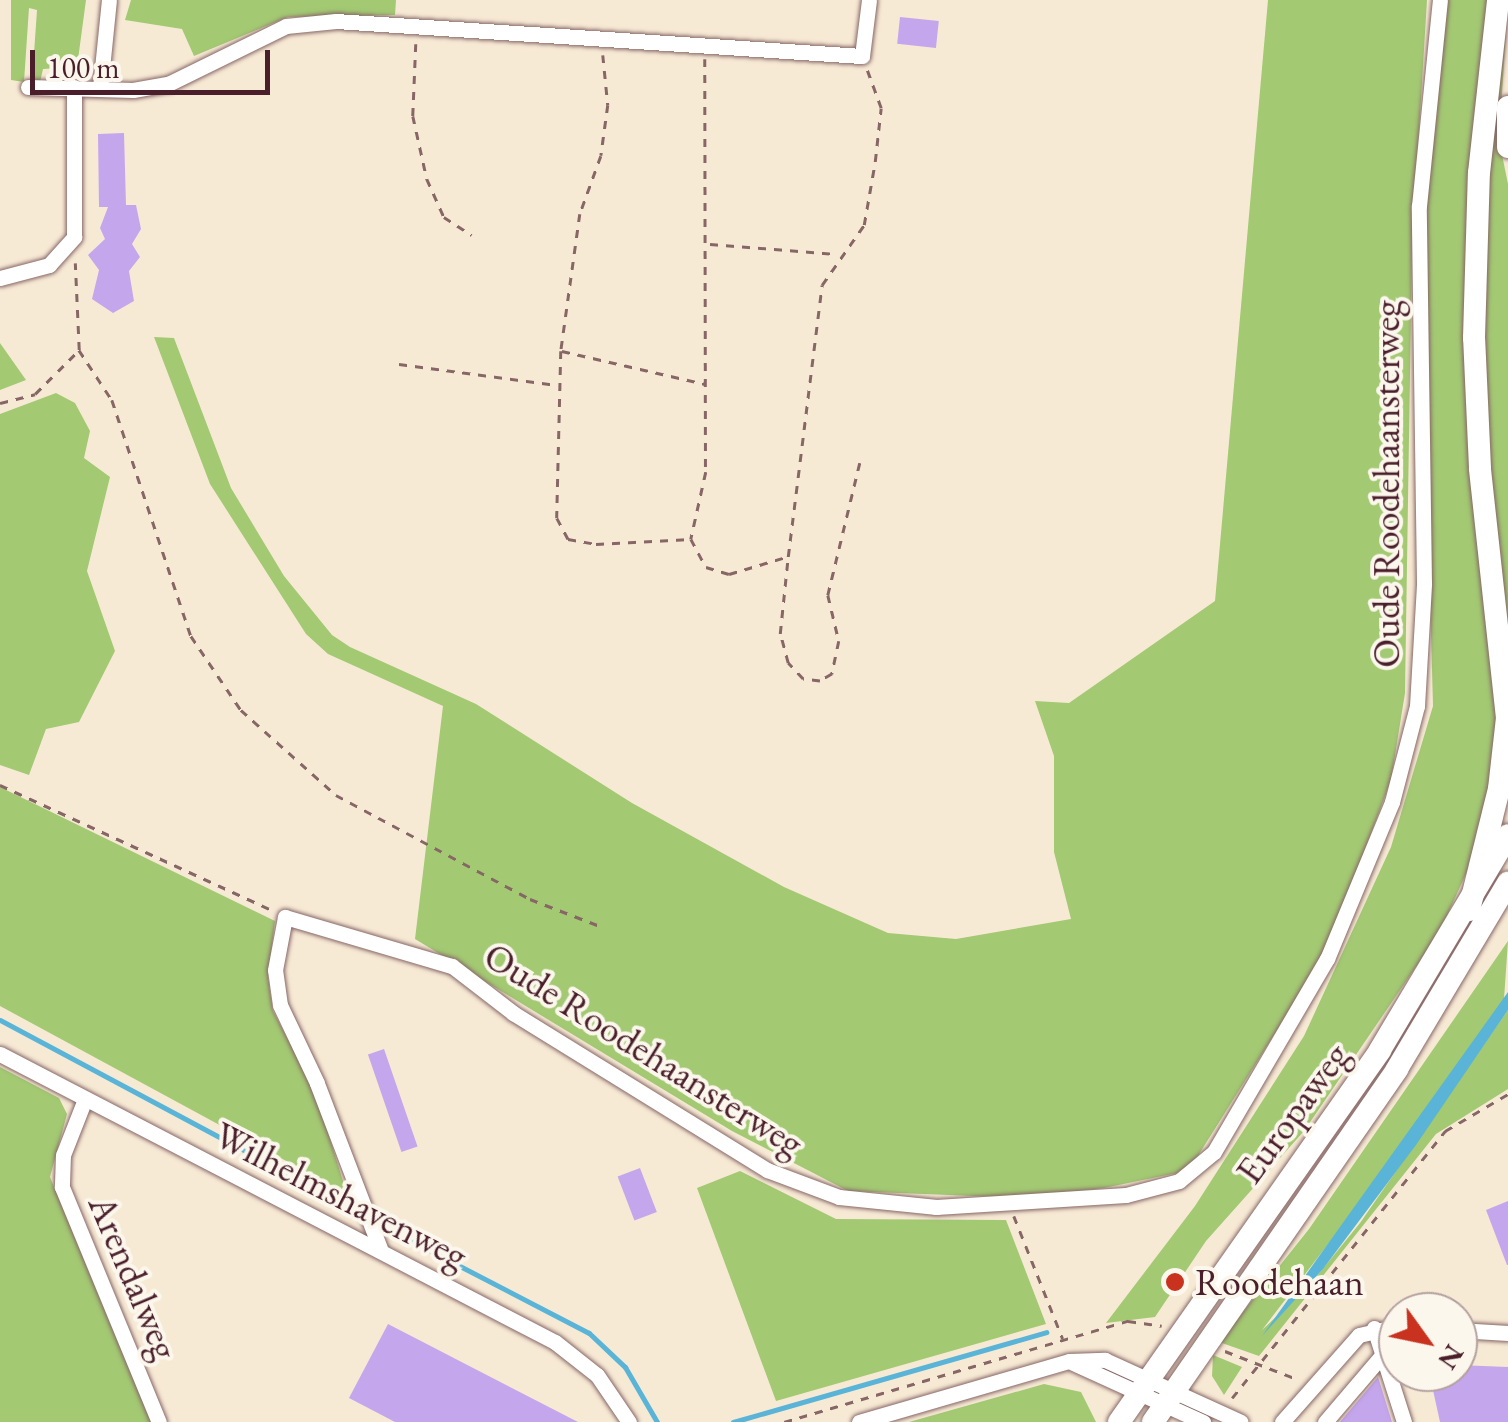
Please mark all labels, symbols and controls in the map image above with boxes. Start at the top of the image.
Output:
scale bar [35,30,275,92]
text: 100 m [47,48,120,87]
street label: Oude Roodehaansterweg [1363,300,1409,668]
street label: Oude Roodehaansterweg [476,932,812,1166]
street label: Europaweg [1226,1034,1358,1192]
street label: Wilhelmshavenweg [207,1112,475,1278]
street label: Arendalweg [79,1188,189,1366]
place label: Roodehaan [1195,1259,1364,1305]
marker: Roodehaan [1164,1271,1186,1293]
north arrow [1378,1292,1478,1392]
text: N [1430,1338,1473,1377]

